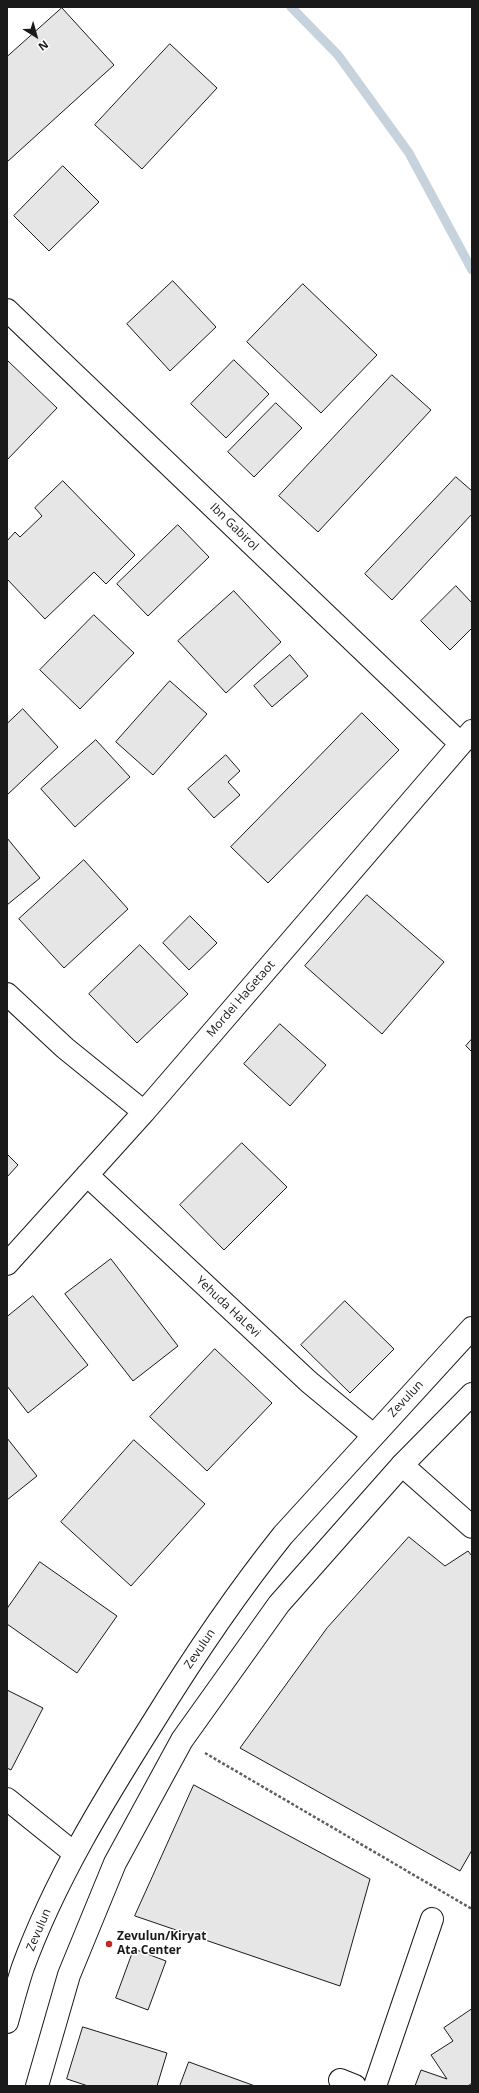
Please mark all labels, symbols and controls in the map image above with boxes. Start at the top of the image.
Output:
north arrow [16,16,56,56]
text: N [35,37,52,55]
street label: Ibn Gabirol [207,500,261,554]
street label: Mordei HaGetaot [204,958,278,1040]
street label: Yehuda HaLevi [193,1273,263,1341]
street label: Zevulun [385,1378,427,1420]
street label: Zevulun [182,1626,218,1672]
street label: Zevulun [24,1907,54,1953]
place label: Zevulun/Kiryat Ata Center [117,1930,207,1958]
marker: Zevulun/Kiryat Ata Center [104,1939,114,1949]

